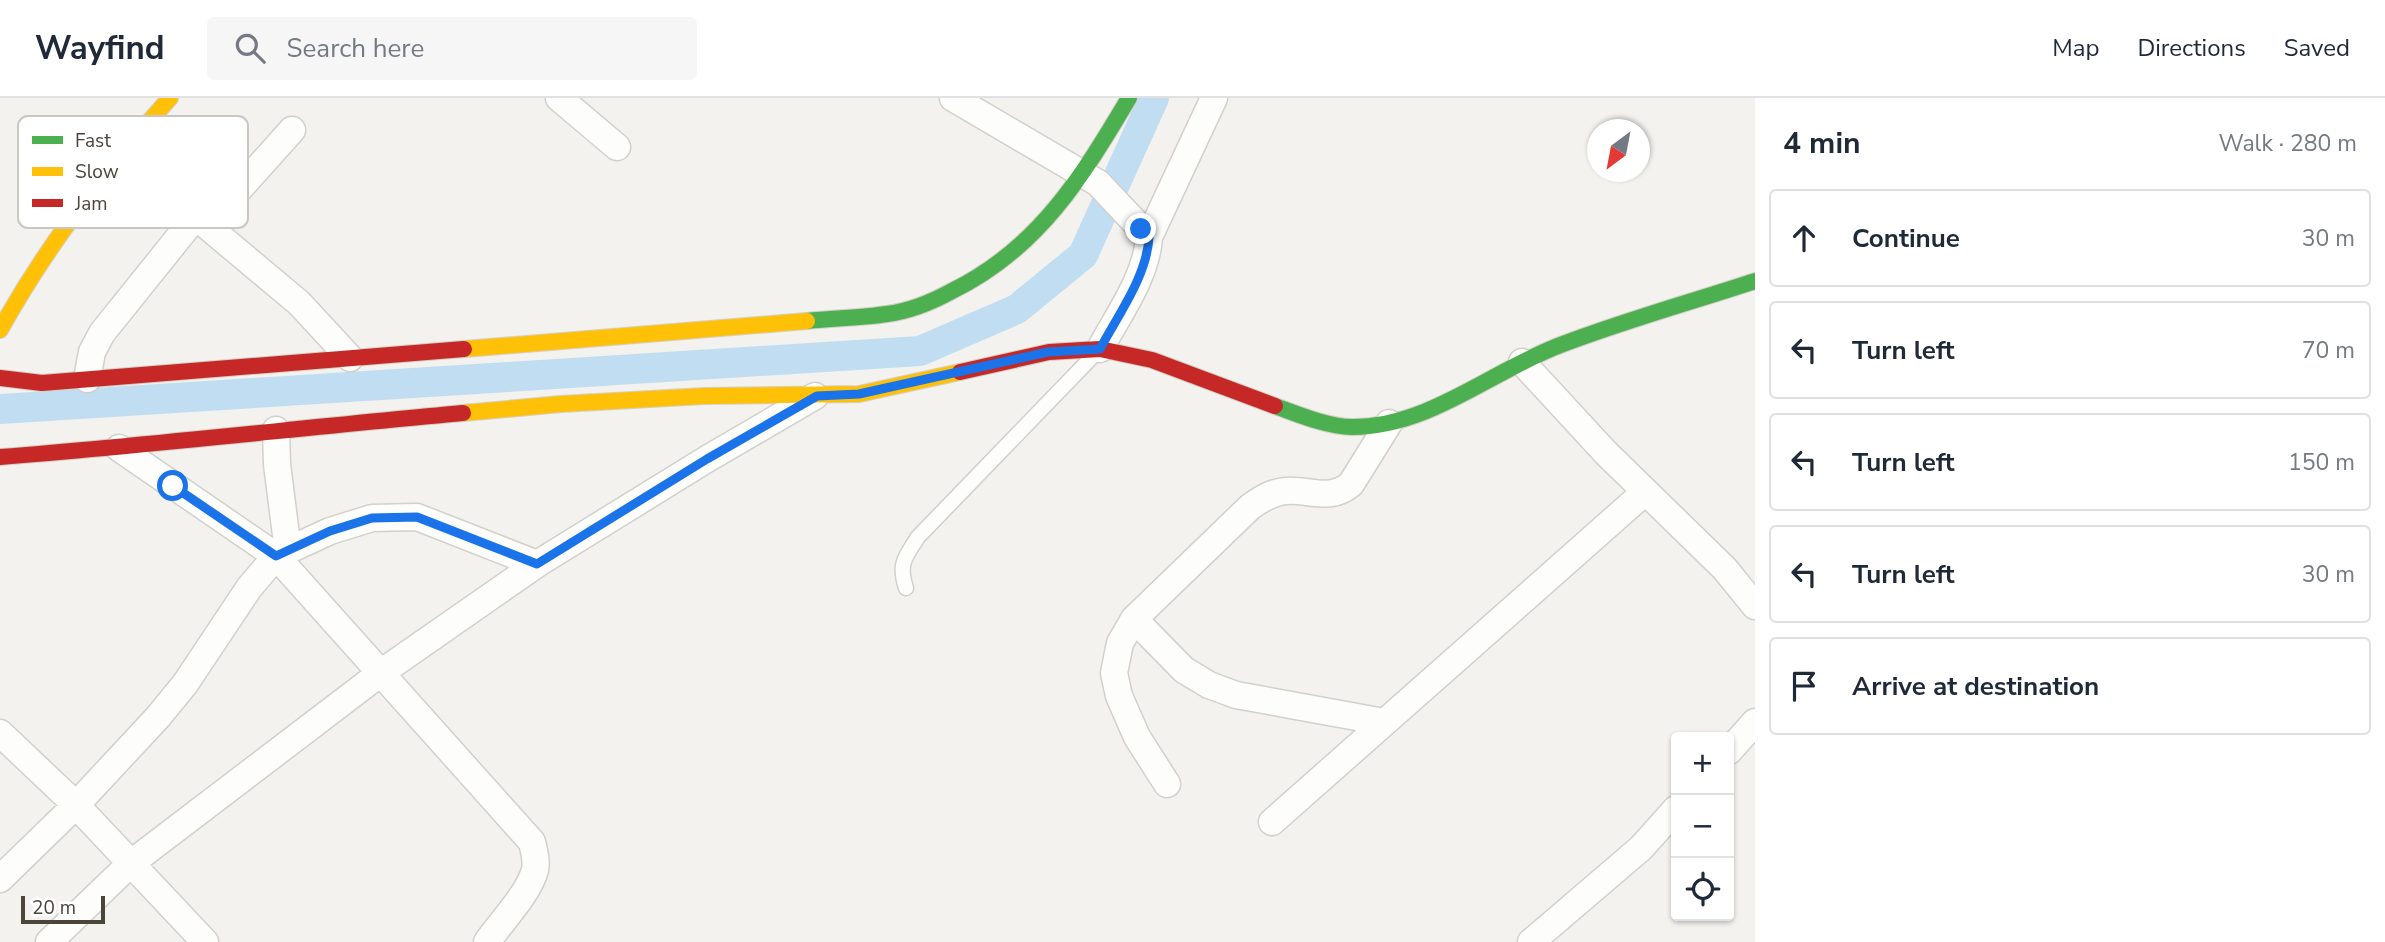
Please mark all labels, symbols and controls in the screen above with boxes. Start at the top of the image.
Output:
search box [207,17,697,80]
text: Wayfind [35,26,165,71]
icon: search [231,29,269,67]
text: Search here [287,31,424,66]
text: Map [2052,32,2099,64]
text: Directions [2137,32,2246,64]
text: Saved [2284,32,2350,64]
legend [18,116,248,228]
north arrow [1587,119,1650,182]
text: 4 min [1783,123,1861,164]
text: Fast [75,128,111,154]
text: Walk · 280 m [2218,128,2357,159]
text: Slow [75,159,119,185]
text: Jam [74,191,108,217]
route end [1125,213,1156,244]
icon: ahead [1785,219,1823,257]
text: Continue [1852,221,1960,256]
text: 30 m [2302,223,2355,254]
icon: left [1785,331,1823,369]
text: Turn left [1852,333,1955,368]
text: 70 m [2302,335,2355,366]
icon: left [1785,443,1823,481]
text: Turn left [1852,445,1955,480]
text: 150 m [2288,447,2355,478]
route start [157,470,188,501]
icon: left [1785,555,1823,593]
text: Turn left [1852,557,1955,592]
text: 30 m [2302,559,2355,590]
icon: arrive [1785,667,1823,705]
text: Arrive at destination [1852,669,2099,704]
map controls [1671,732,1734,921]
button: + [1671,732,1734,795]
button: − [1671,795,1734,858]
button: locate [1671,858,1734,921]
scale bar [21,893,105,925]
text: 20 m [32,895,76,921]

